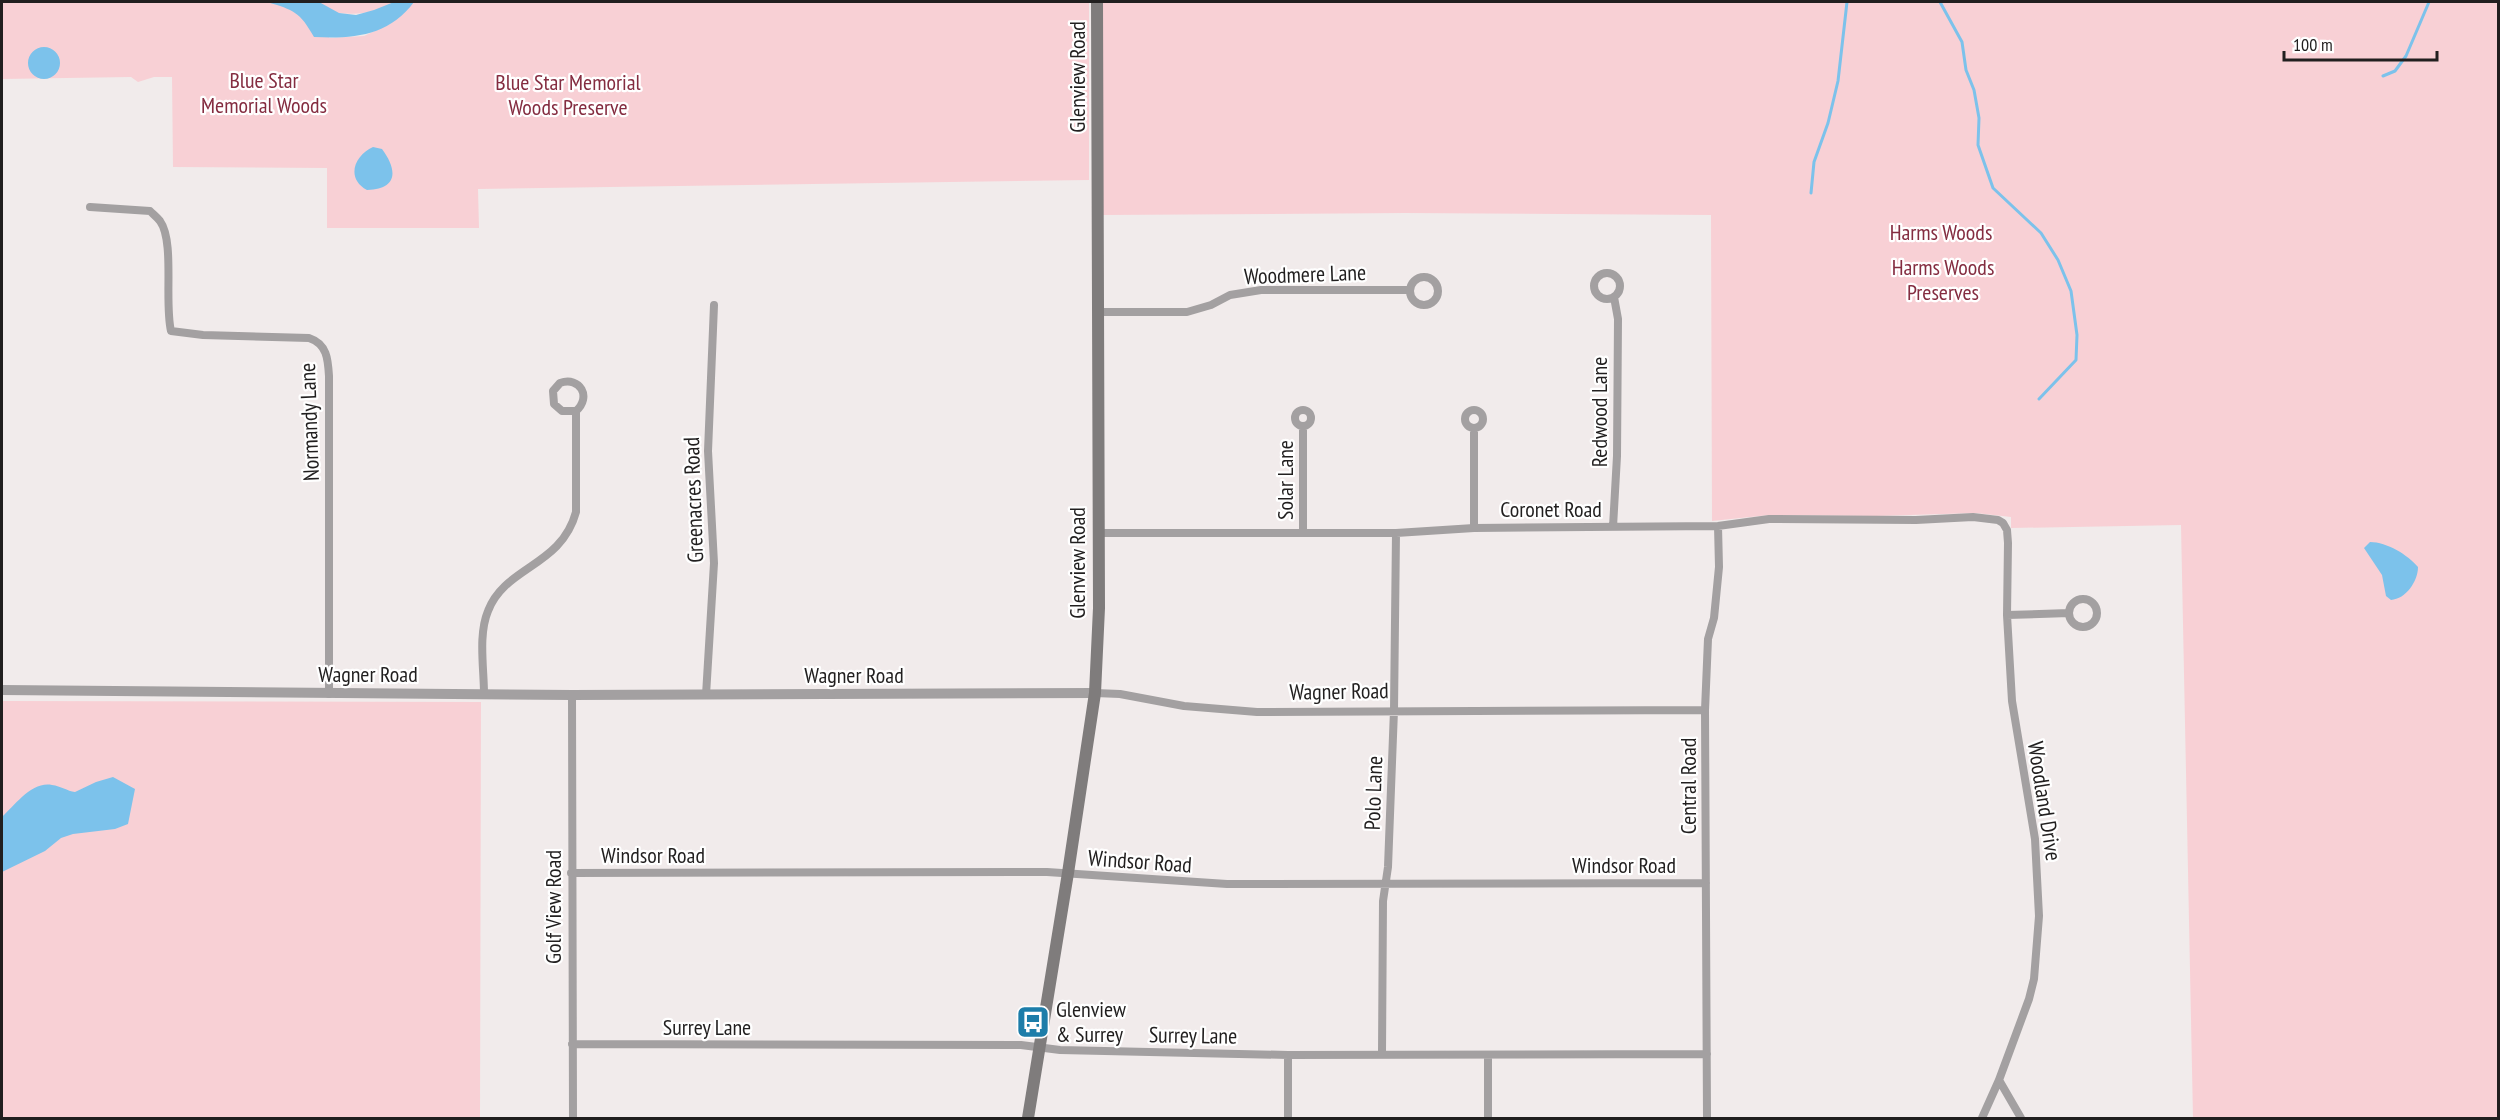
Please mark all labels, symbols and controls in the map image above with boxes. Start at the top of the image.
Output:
street label: Glenview Road [1063,21,1091,133]
scale bar [2284,24,2437,62]
text: 100 m [2293,33,2333,56]
park label: Blue Star Memorial Woods [201,66,327,119]
park label: Blue Star Memorial Woods Preserve [495,68,642,121]
park label: Harms Woods [1890,218,1992,246]
park label: Harms Woods Preserves [1892,253,1994,306]
street label: Woodmere Lane [1244,258,1366,290]
street label: Redwood Lane [1585,357,1613,467]
street label: Normandy Lane [293,362,325,482]
street label: Greenacres Road [677,437,709,563]
street label: Solar Lane [1271,440,1299,520]
street label: Coronet Road [1500,495,1602,523]
street label: Glenview Road [1063,507,1091,619]
street label: Wagner Road [318,660,418,688]
street label: Wagner Road [804,661,904,689]
street label: Wagner Road [1289,676,1389,706]
street label: Central Road [1674,738,1702,834]
street label: Woodland Drive [2022,739,2068,863]
street label: Polo Lane [1358,755,1388,831]
street label: Windsor Road [601,841,705,869]
street label: Windsor Road [1087,843,1193,879]
street label: Golf View Road [539,850,567,964]
street label: Windsor Road [1572,851,1676,879]
place label: Glenview & Surrey [1056,995,1126,1048]
bus stop icon: Glenview & Surrey [1015,1004,1051,1040]
street label: Surrey Lane [663,1013,751,1041]
street label: Surrey Lane [1149,1020,1237,1050]

